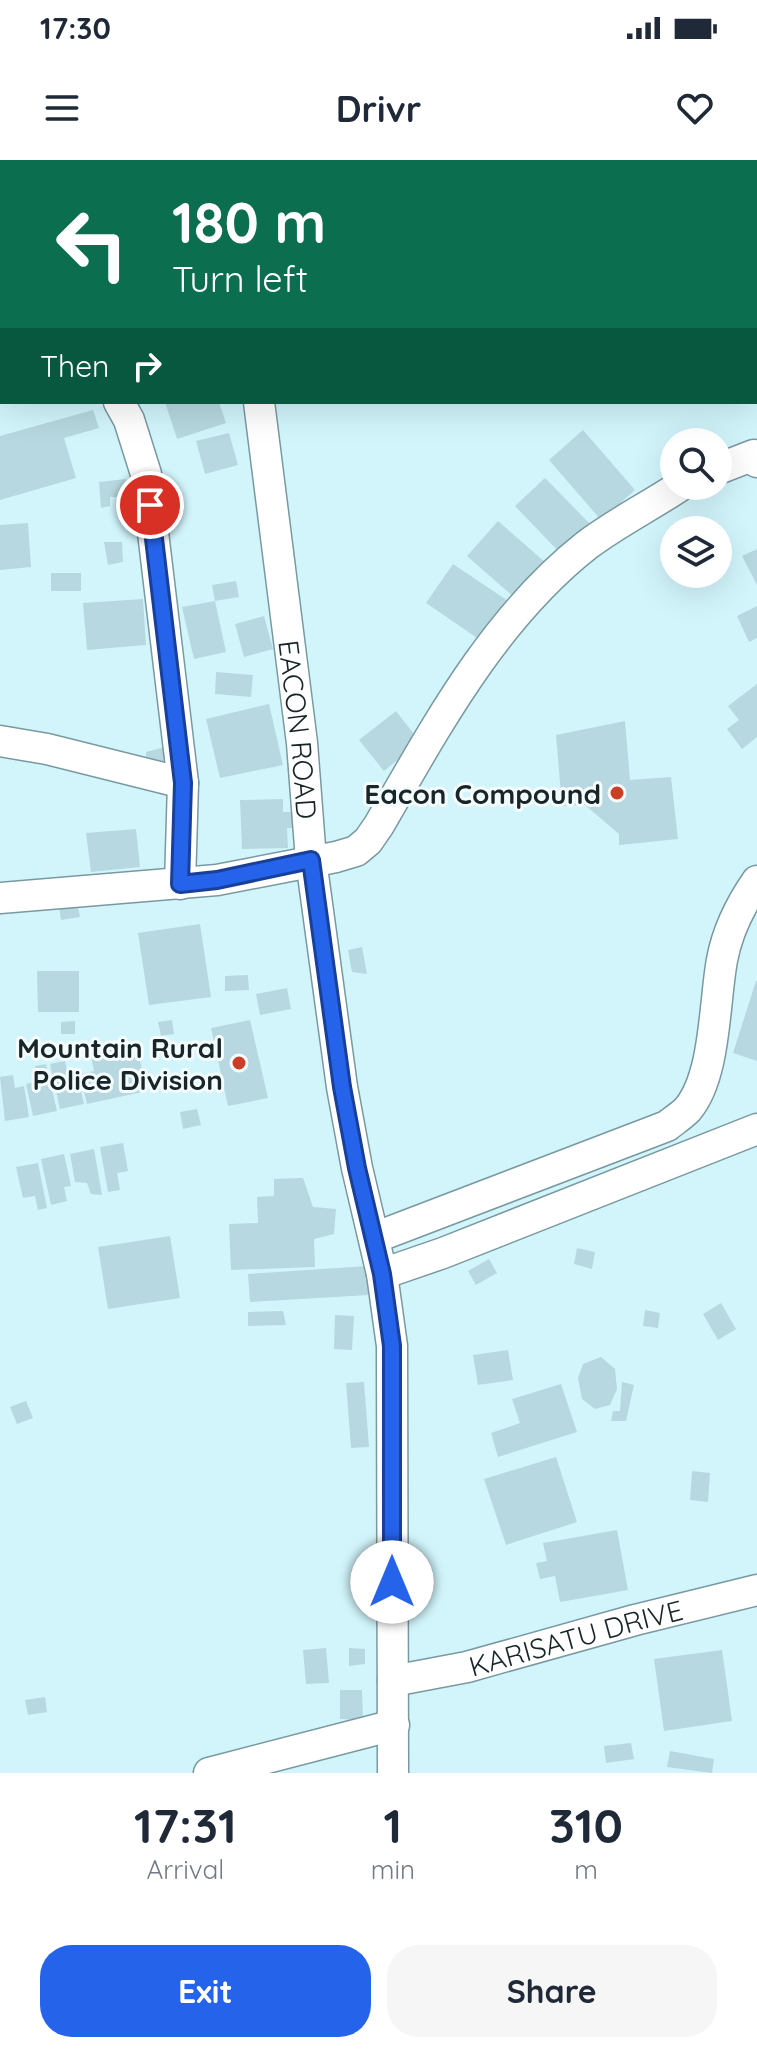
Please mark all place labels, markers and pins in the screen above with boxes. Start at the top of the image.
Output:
pin [116,471,184,539]
place label: Eacon Compound [364,776,601,811]
marker: Eacon Compound [608,784,626,802]
place label: Mountain Rural Police Division [17,1030,223,1097]
marker: Mountain Rural Police Division [230,1054,248,1072]

